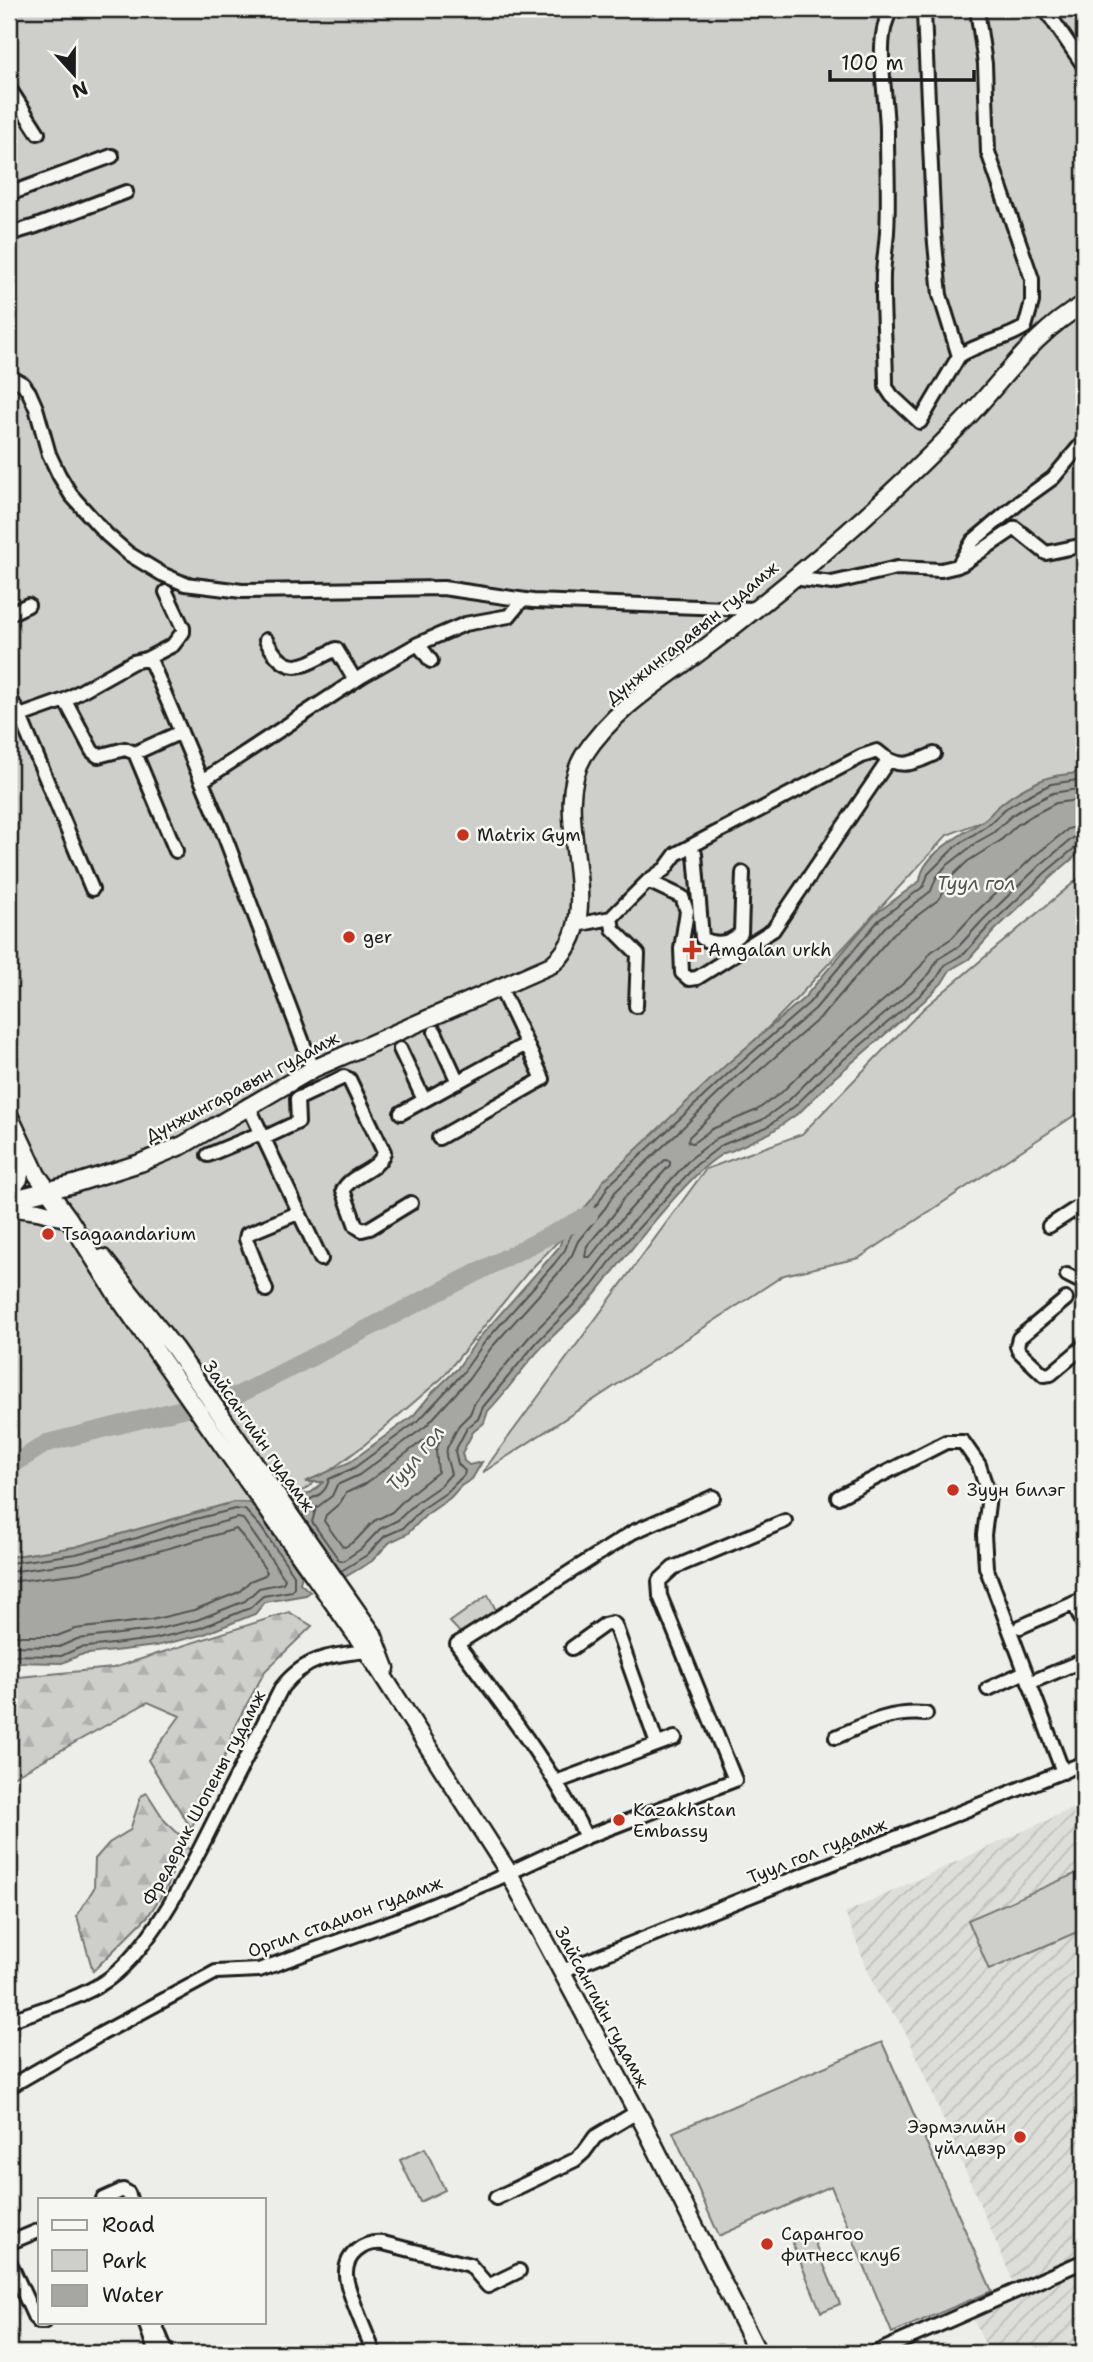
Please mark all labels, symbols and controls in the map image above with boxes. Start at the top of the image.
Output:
north arrow [38,38,108,108]
scale bar [830,38,974,82]
text: 100 m [841,49,904,77]
text: N [68,75,91,104]
street label: Дүнжингаравын гудамж [601,555,784,710]
place label: Matrix Gym [477,823,581,847]
marker: Matrix Gym [455,827,471,843]
water label: Туул гол [937,871,1015,896]
place label: ger [363,925,392,949]
marker: ger [341,929,357,945]
place label: Amgalan urkh [708,938,832,962]
marker: Amgalan urkh [682,940,702,960]
street label: Дүнжингаравын гудамж [141,1025,343,1148]
place label: Tsagaandarium [62,1222,196,1246]
marker: Tsagaandarium [40,1226,56,1242]
street label: Зайсангийн гудамж [198,1356,321,1517]
water label: Туул гол [381,1420,449,1496]
place label: Зуун билэг [967,1478,1065,1502]
marker: Зуун билэг [945,1482,961,1498]
street label: Фредерик Шопены гудамж [137,1686,271,1910]
place label: Kazakhstan Embassy [633,1798,736,1843]
marker: Kazakhstan Embassy [611,1812,627,1828]
street label: Туул гол гудамж [744,1812,891,1890]
street label: Оргил стадион гудамж [244,1870,446,1963]
street label: Зайсангийн гудамж [549,1922,655,2092]
place label: Ээрмэлийн үйлдвэр [908,2115,1006,2160]
marker: Ээрмэлийн үйлдвэр [1012,2129,1028,2145]
legend [38,2198,266,2324]
text: Road [102,2211,155,2239]
place label: Сарангоо фитнесс клуб [781,2222,900,2267]
marker: Сарангоо фитнесс клуб [759,2236,775,2252]
text: Park [102,2247,147,2275]
text: Water [102,2281,164,2309]

